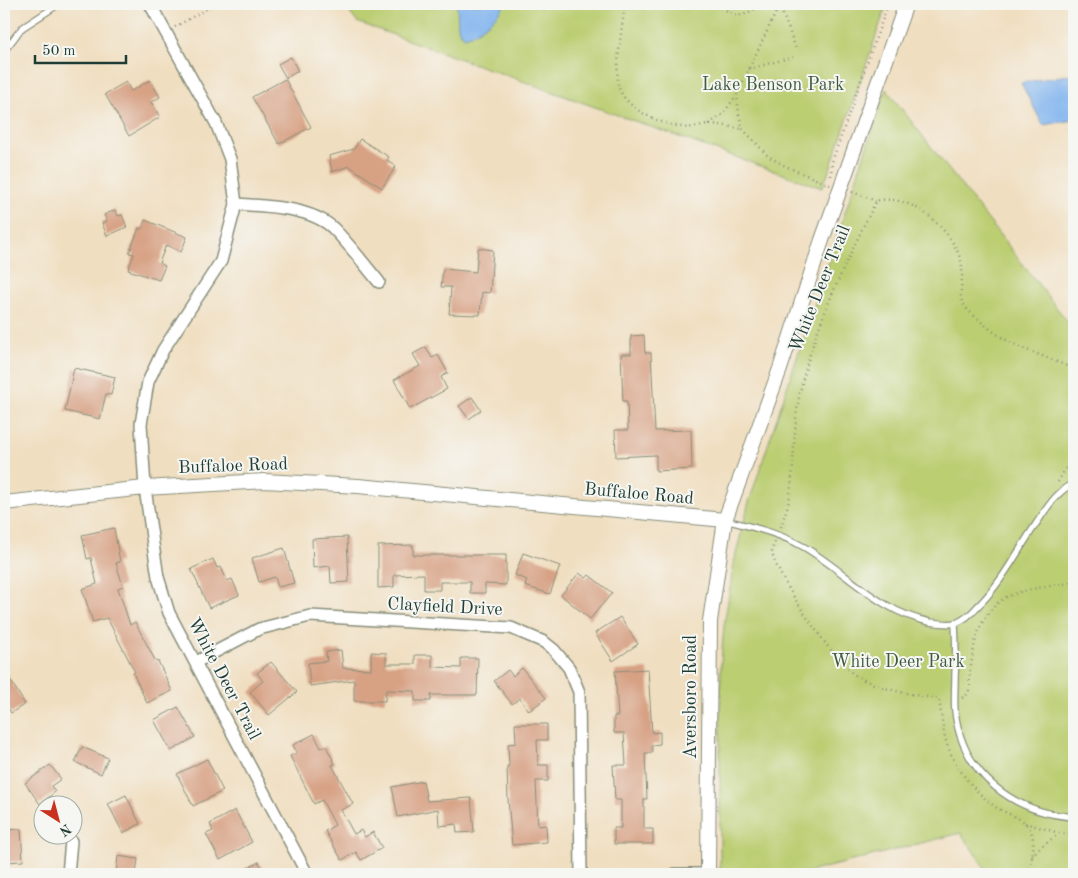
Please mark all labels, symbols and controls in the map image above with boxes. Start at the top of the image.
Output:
scale bar [35,32,126,64]
text: 50 m [42,44,76,59]
park label: Lake Benson Park [702,76,844,94]
street label: White Deer Trail [786,223,854,355]
street label: Buffaloe Road [178,455,288,477]
street label: Buffaloe Road [583,480,695,508]
street label: Clayfield Drive [387,595,503,619]
street label: White Deer Trail [184,615,264,743]
street label: Aversboro Road [682,635,700,759]
park label: White Deer Park [831,653,965,671]
north arrow [32,796,82,846]
text: N [56,821,73,839]

